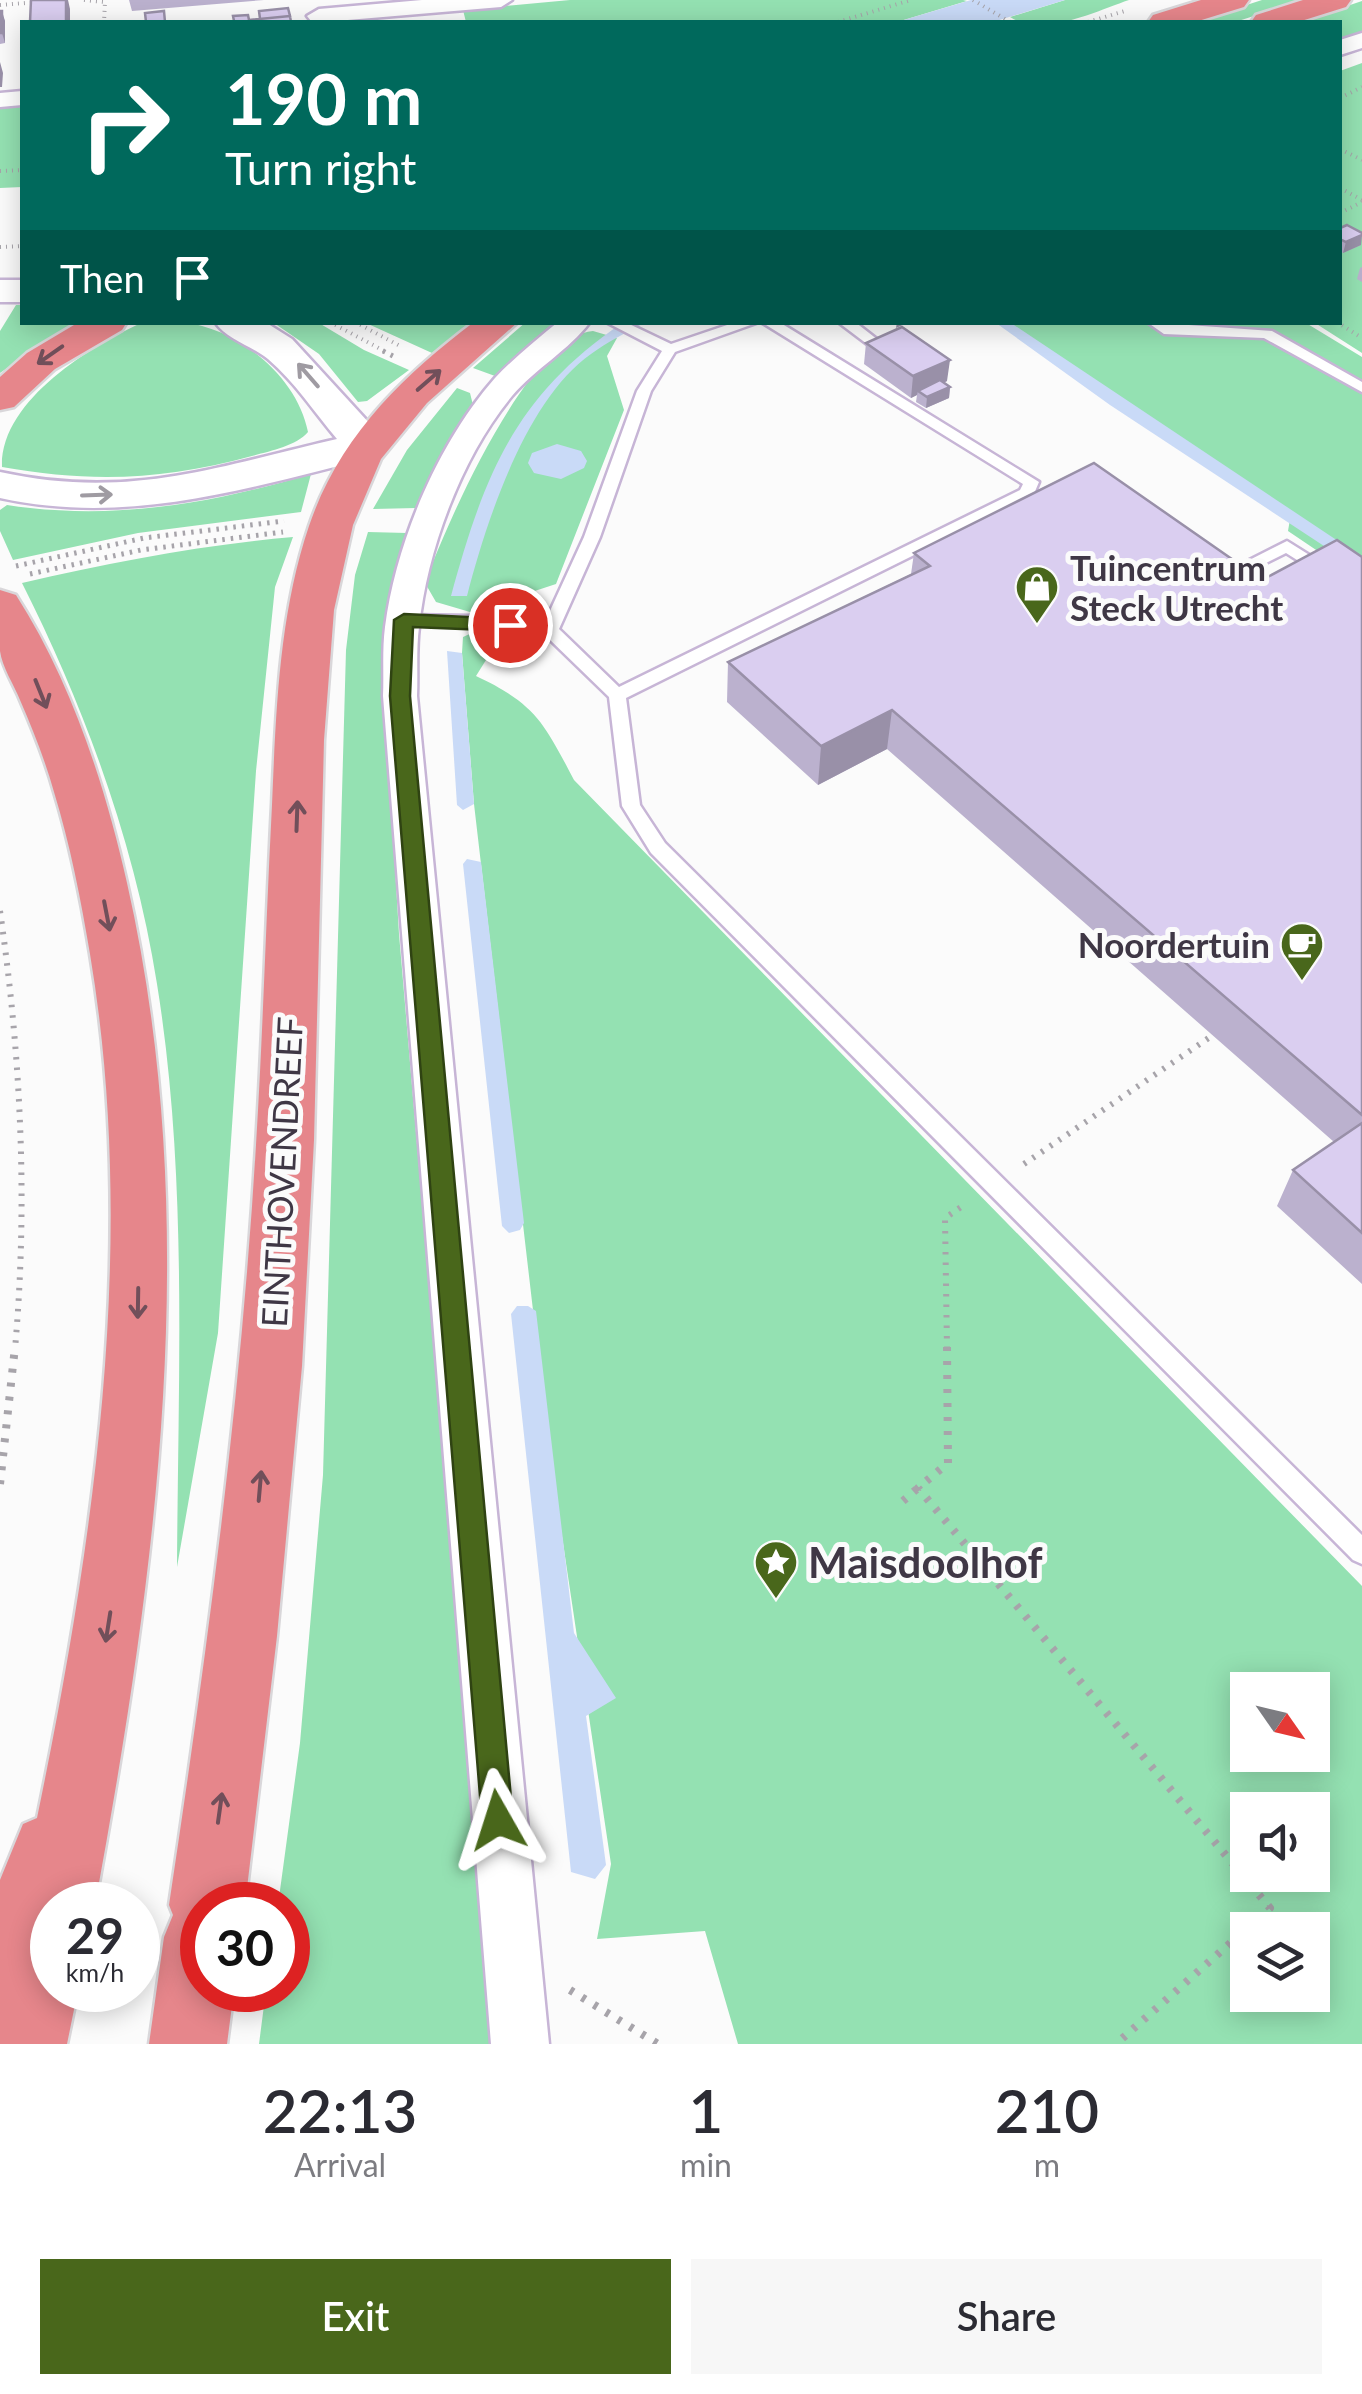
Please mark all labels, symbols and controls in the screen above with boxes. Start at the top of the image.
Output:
text: 190 m [225,56,422,140]
icon: right [60,60,190,190]
text: Turn right [225,141,416,195]
icon: arrive [165,250,220,305]
text: Then [60,255,145,301]
one-way arrow [37,344,64,365]
one-way arrow [298,363,320,389]
one-way arrow [415,369,441,391]
one-way arrow [80,485,112,504]
place label: Tuincentrum Steck Utrecht [1070,546,1283,628]
shop icon: Tuincentrum Steck Utrecht [1014,564,1060,625]
pin [468,583,553,668]
icon: arrive [483,598,538,653]
one-way arrow [34,678,52,708]
one-way arrow [287,800,306,832]
one-way arrow [98,899,117,932]
cafe icon: Noordertuin [1279,921,1325,982]
place label: Noordertuin [1078,923,1270,965]
street label: EINTHOVENDREEF [252,1016,310,1328]
one-way arrow [129,1287,148,1319]
one-way arrow [251,1470,270,1503]
place label: Maisdoolhof [808,1537,1042,1587]
place icon: Maisdoolhof [753,1539,799,1600]
one-way arrow [98,1610,117,1642]
north arrow [1230,1672,1330,1772]
map controls [1230,1672,1330,2012]
position arrow [446,1768,550,1872]
button: sound [1230,1792,1330,1892]
one-way arrow [212,1793,230,1825]
speed limit sign: 30 [180,1882,310,2012]
text: 29 [66,1905,124,1965]
button: layers [1230,1912,1330,2012]
text: km/h [66,1957,124,1987]
text: 22:13 [263,2074,417,2146]
text: 1 [689,2074,723,2146]
text: 210 [995,2074,1099,2146]
text: Arrival [294,2145,386,2184]
text: min [680,2145,732,2184]
text: m [1034,2145,1060,2184]
button: Exit [40,2259,671,2374]
button: Share [691,2259,1322,2374]

